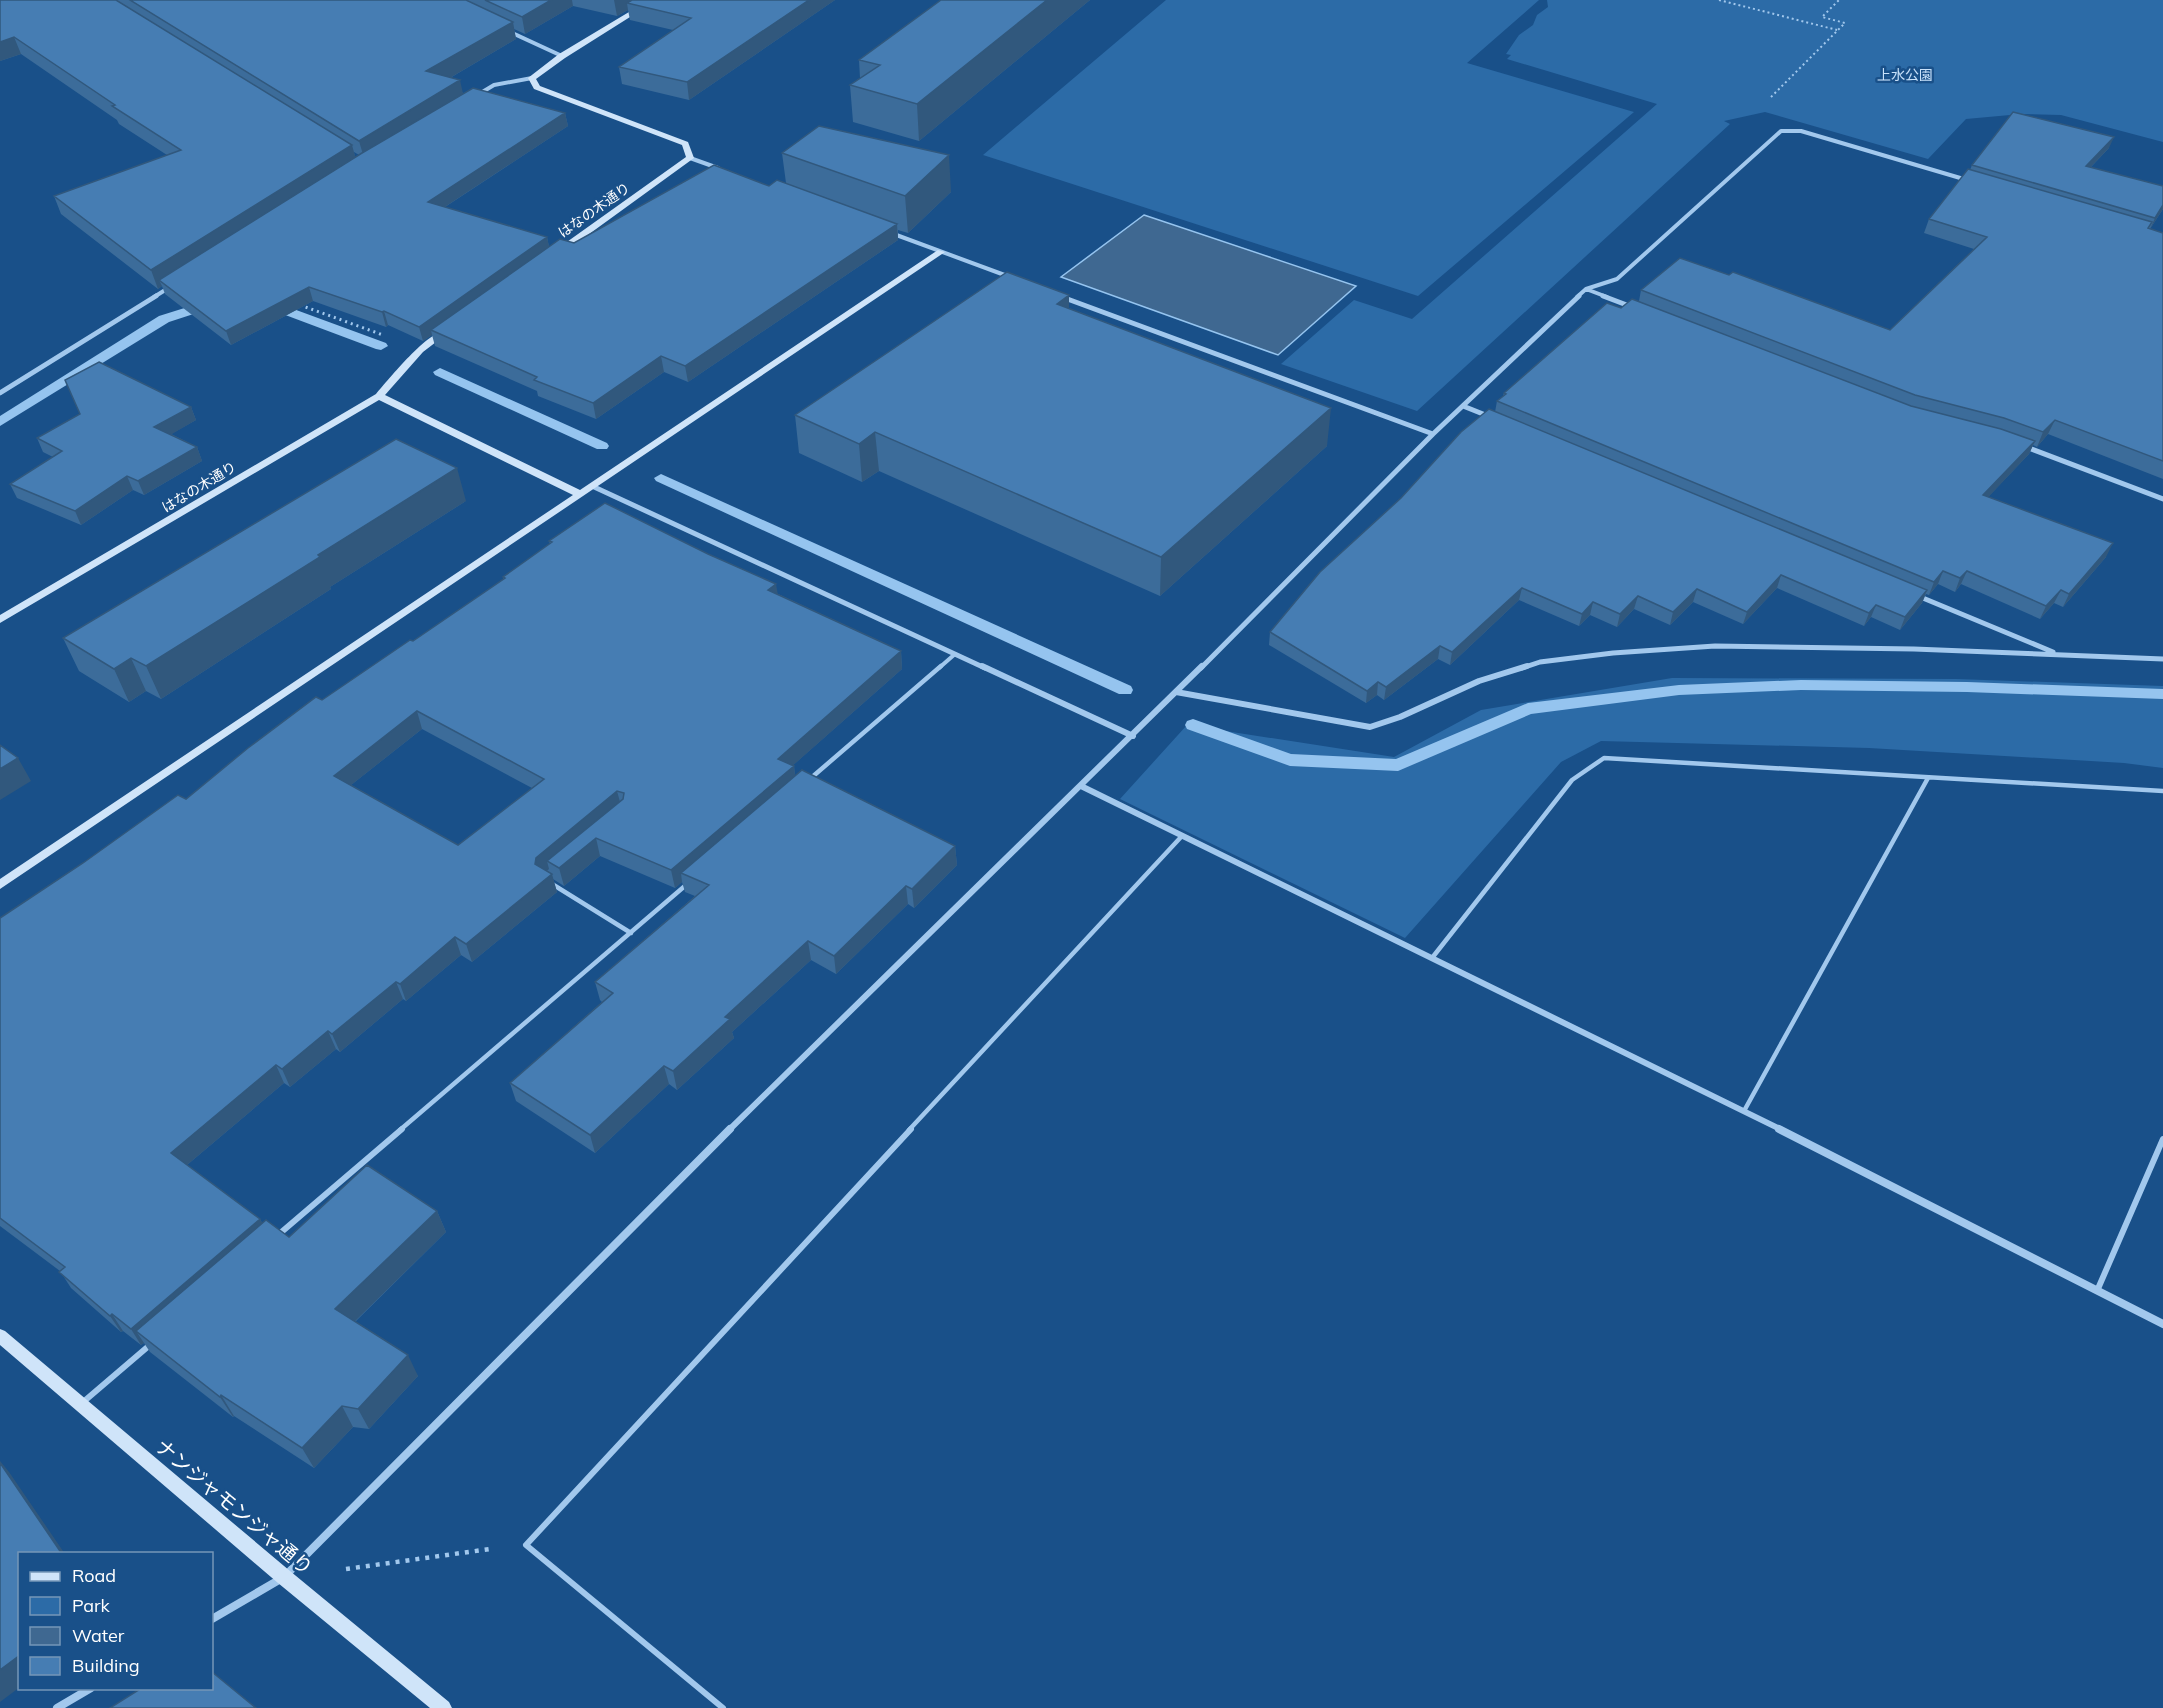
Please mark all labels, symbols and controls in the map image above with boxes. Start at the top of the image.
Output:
park label: 上水公園 [1877,66,1933,84]
street label: はなの木通り [554,179,634,241]
street label: はなの木通り [158,458,240,516]
street label: ナンジャモンジャ通り [150,1433,318,1580]
legend [18,1552,213,1690]
text: Road [72,1564,116,1587]
text: Park [72,1594,111,1617]
text: Water [72,1624,125,1647]
text: Building [72,1654,140,1677]

